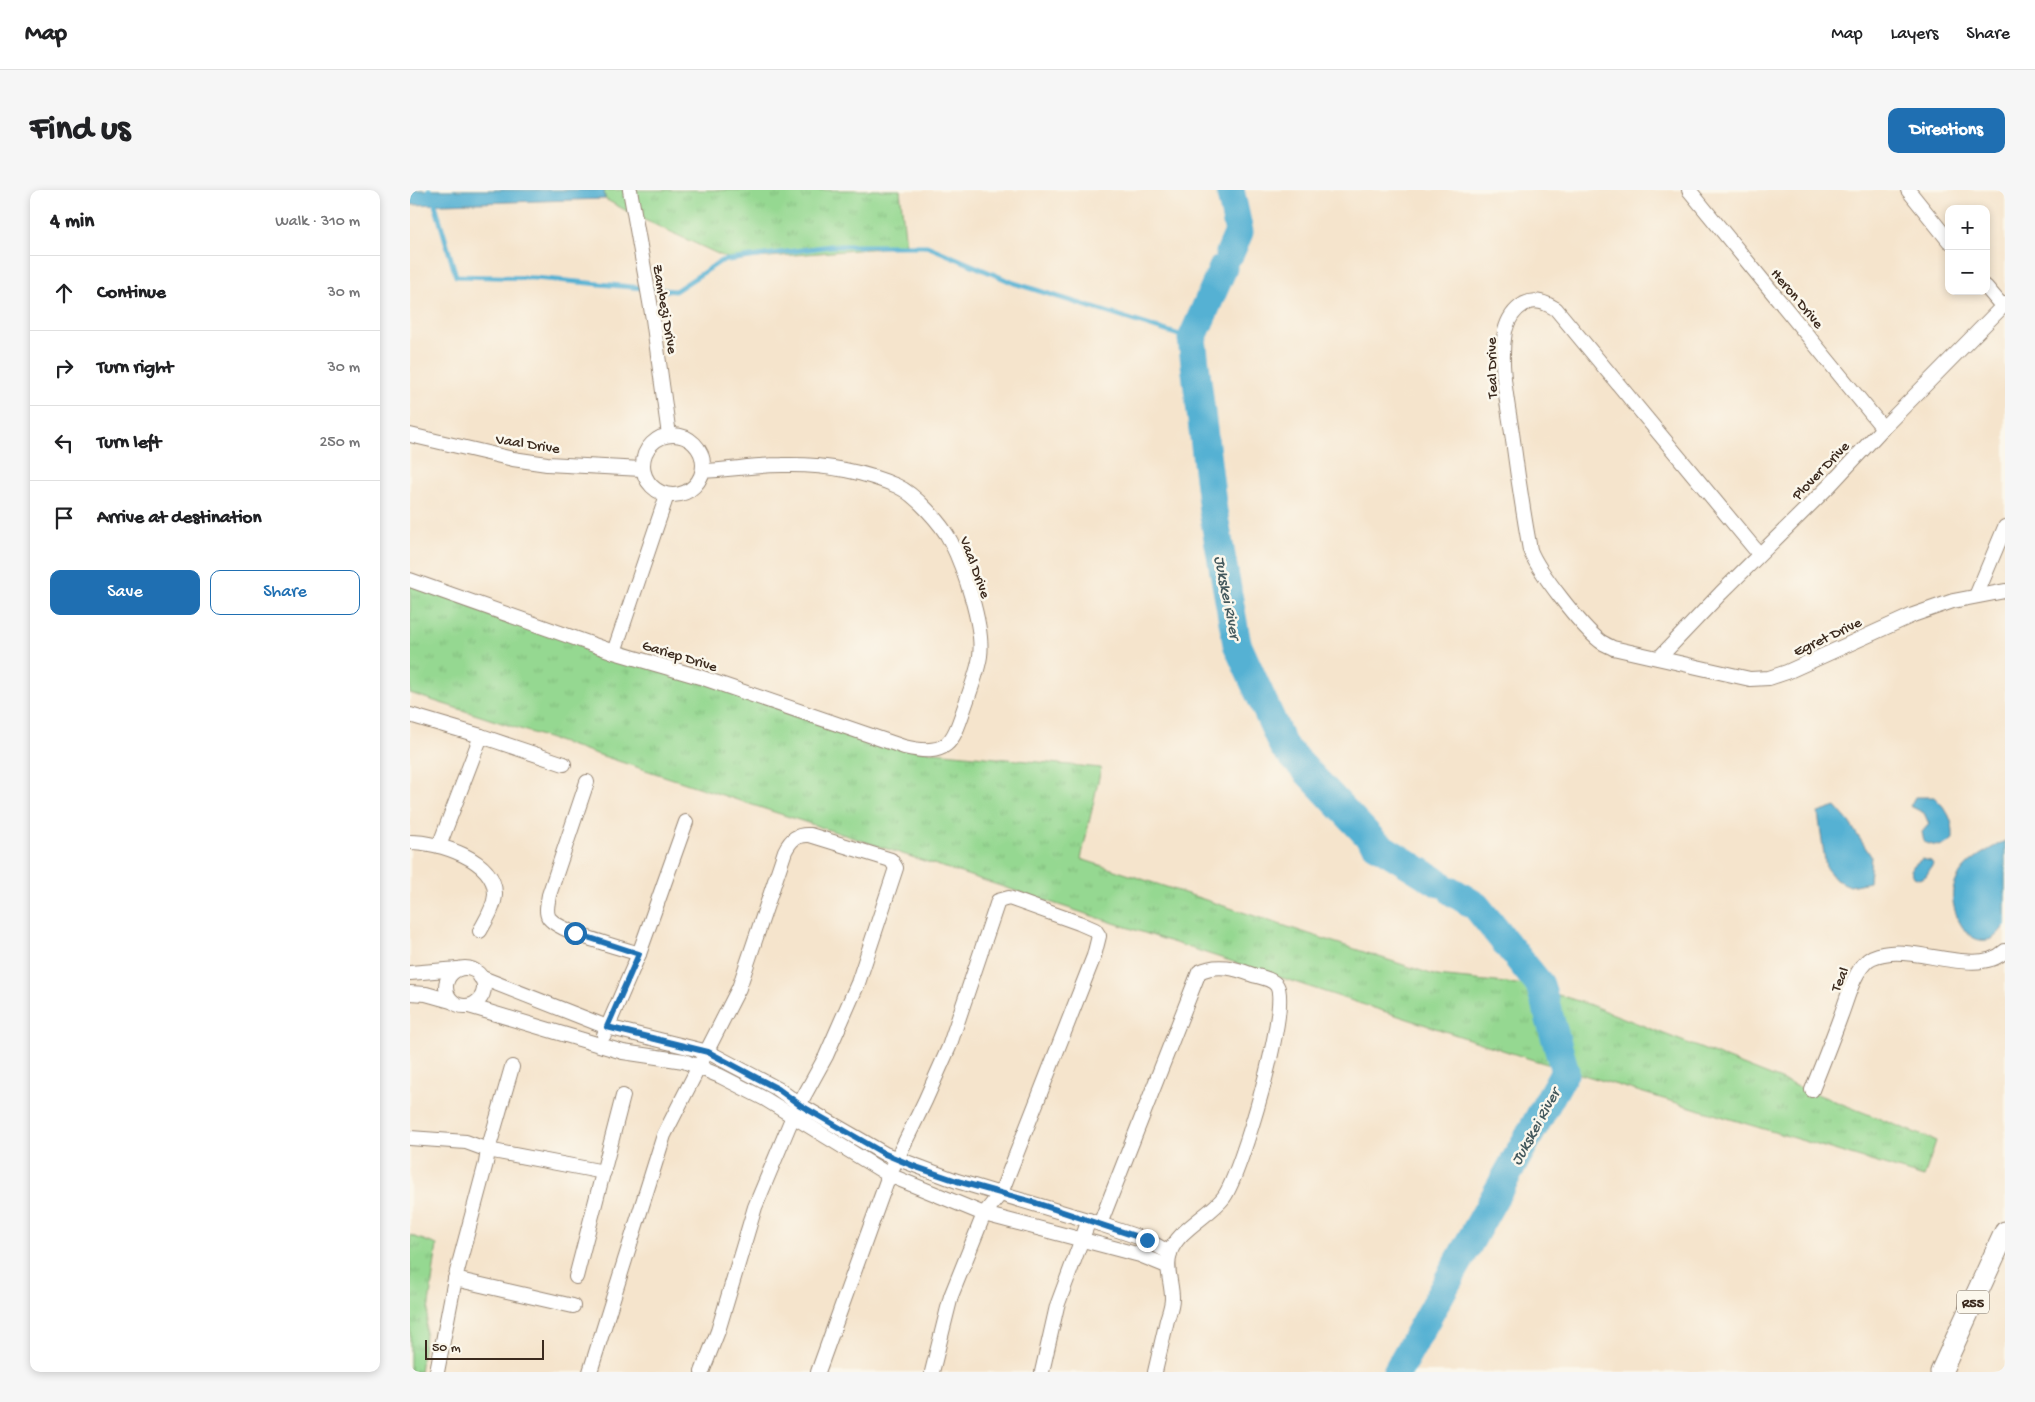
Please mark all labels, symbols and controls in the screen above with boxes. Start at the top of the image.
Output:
text: Map [25,20,67,49]
text: Map [1831,24,1863,45]
text: Layers [1891,24,1938,45]
text: Share [1966,24,2010,45]
button: Directions [1888,108,2005,153]
text: Find us [30,110,130,151]
map controls [1945,205,1990,295]
button: + [1945,205,1990,250]
text: 4 min [50,210,94,235]
text: Walk · 310 m [275,213,360,232]
button: − [1945,250,1990,295]
street label: Zambezi Drive [647,263,681,356]
street label: Heron Drive [1766,266,1827,333]
icon: ahead [50,279,78,307]
text: Continue [97,282,166,305]
text: 30 m [327,284,360,303]
street label: Teal Drive [1483,337,1503,400]
icon: right [50,354,78,382]
text: Turn right [97,357,173,380]
text: 30 m [327,359,360,378]
icon: left [50,429,78,457]
street label: Vaal Drive [493,431,561,459]
text: Turn left [97,432,161,455]
text: 250 m [320,434,360,453]
street label: Plover Drive [1788,438,1854,505]
icon: arrive [50,504,78,532]
text: Arrive at destination [97,507,261,530]
street label: Vaal Drive [954,533,994,601]
water label: Jukskei River [1208,554,1244,644]
button: Save [50,570,200,615]
button: Share [210,570,360,615]
street label: Egret Drive [1791,614,1865,661]
street label: Gariep Drive [640,637,719,677]
route start [564,922,587,945]
street label: Teal [1827,965,1854,996]
water label: Jukskei River [1508,1083,1567,1169]
route end [1136,1229,1159,1252]
road number: R55 [1957,1290,1989,1314]
scale bar [425,1337,544,1360]
text: 50 m [432,1340,461,1357]

